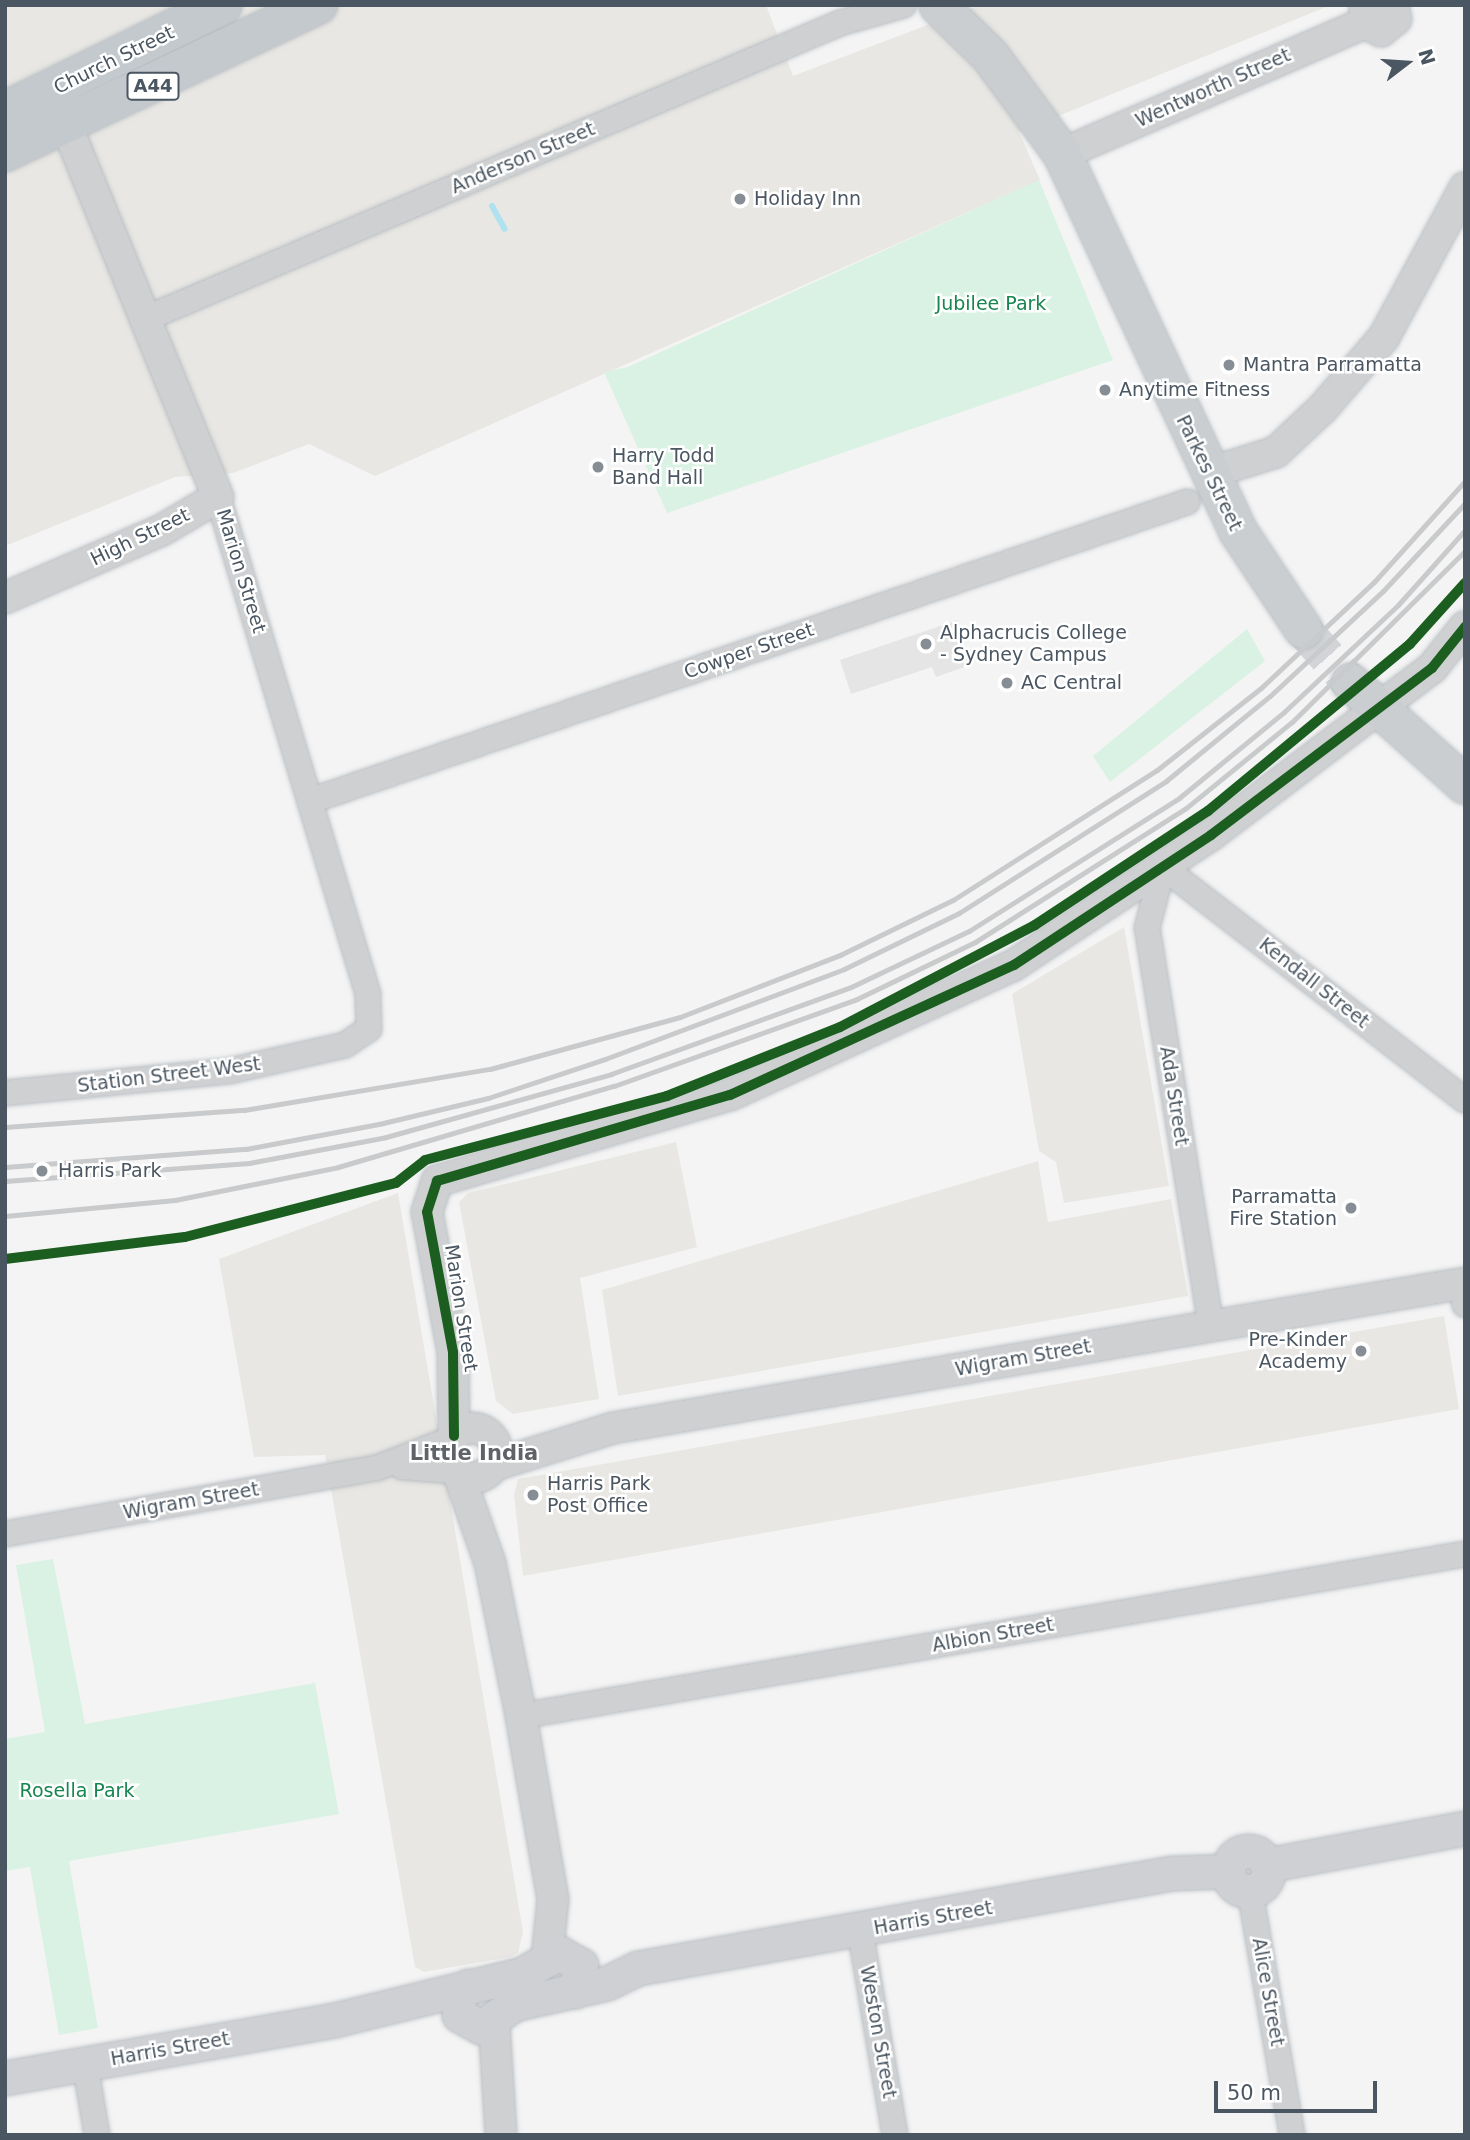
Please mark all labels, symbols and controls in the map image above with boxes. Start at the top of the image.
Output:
street label: Church Street [50,21,178,99]
north arrow [1372,28,1442,98]
street label: Wentworth Street [1132,44,1294,132]
text: N [1414,46,1440,68]
road number: A44 [125,72,181,100]
street label: Anderson Street [448,117,598,199]
place label: Holiday Inn [754,188,861,210]
marker: Holiday Inn [732,191,748,207]
park label: Jubilee Park [936,293,1046,315]
place label: Mantra Parramatta [1243,354,1422,376]
marker: Mantra Parramatta [1221,357,1237,373]
place label: Anytime Fitness [1119,379,1270,401]
marker: Anytime Fitness [1097,382,1113,398]
street label: Parkes Street [1171,411,1247,535]
place label: Harry Todd Band Hall [612,445,715,489]
marker: Harry Todd Band Hall [590,459,606,475]
street label: High Street [87,503,193,571]
street label: Marion Street [211,506,271,636]
street label: Cowper Street [681,618,817,684]
place label: Alphacrucis College - Sydney Campus [940,622,1127,666]
marker: Alphacrucis College - Sydney Campus [918,636,934,652]
place label: AC Central [1021,672,1122,694]
marker: AC Central [999,675,1015,691]
street label: Kendall Street [1254,933,1374,1033]
street label: Ada Street [1155,1045,1193,1147]
street label: Station Street West [76,1052,262,1098]
place label: Harris Park [58,1160,161,1182]
marker: Harris Park [32,1161,52,1181]
place label: Parramatta Fire Station [1230,1186,1337,1230]
marker: Parramatta Fire Station [1343,1200,1359,1216]
street label: Marion Street [440,1243,482,1373]
place label: Pre-Kinder Academy [1249,1329,1347,1373]
street label: Wigram Street [953,1335,1093,1381]
marker: Pre-Kinder Academy [1353,1343,1369,1359]
district label: Little India [410,1440,538,1466]
place label: Harris Park Post Office [547,1473,650,1517]
street label: Wigram Street [121,1478,261,1524]
marker: Harris Park Post Office [525,1487,541,1503]
street label: Albion Street [930,1613,1056,1657]
park label: Rosella Park [20,1780,134,1802]
street label: Harris Street [872,1896,994,1940]
street label: Alice Street [1247,1936,1289,2048]
street label: Weston Street [855,1964,901,2100]
street label: Harris Street [109,2027,231,2071]
scale bar [1218,2066,1381,2110]
text: 50 m [1227,2081,1281,2105]

